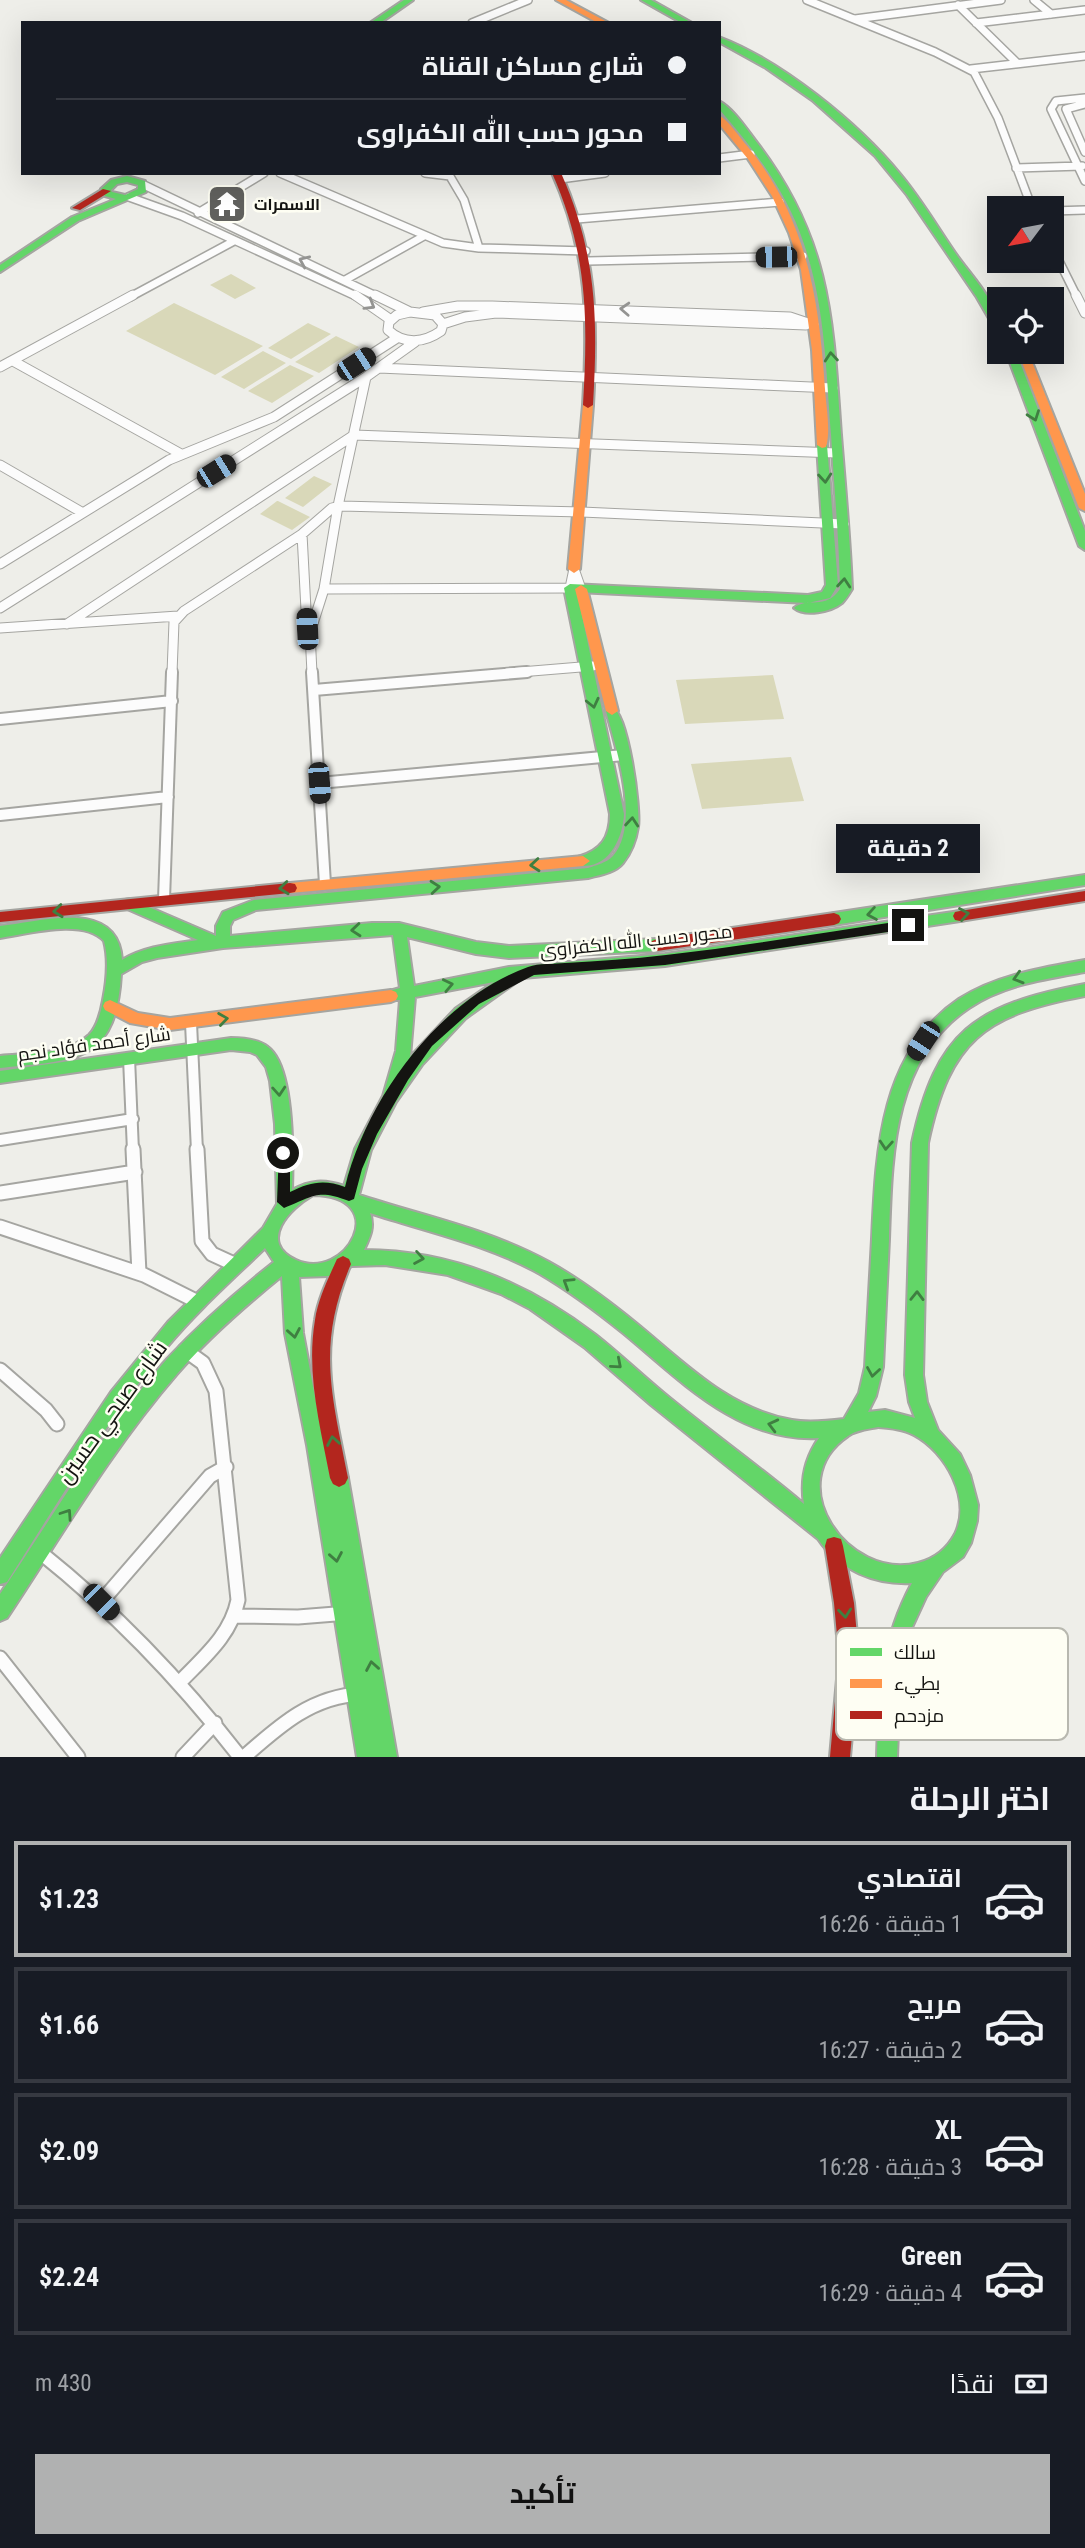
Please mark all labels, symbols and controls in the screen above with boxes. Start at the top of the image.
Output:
text: شارع مساكن القناة [422,51,644,81]
text: محور حسب الله الكفراوى [357,118,644,148]
temple icon: الاسمرات [206,183,248,225]
place label: الاسمرات [254,195,320,214]
north arrow [987,196,1064,273]
map controls [987,196,1064,364]
car [755,246,798,268]
one-way arrow [299,255,311,269]
button: locate [987,287,1064,364]
one-way arrow [362,296,375,309]
one-way arrow [619,302,630,317]
car [333,344,380,384]
one-way arrow [824,351,839,362]
one-way arrow [1026,409,1040,421]
car [193,451,240,491]
one-way arrow [817,473,832,484]
one-way arrow [836,577,851,588]
car [296,607,319,651]
one-way arrow [585,697,600,709]
car [308,761,331,805]
one-way arrow [624,816,639,827]
callout: 2 دقيقة [836,824,980,872]
text: 2 دقيقة [867,835,949,862]
one-way arrow [530,857,541,872]
one-way arrow [279,880,290,895]
one-way arrow [429,880,441,895]
one-way arrow [52,903,63,918]
one-way arrow [866,906,878,921]
one-way arrow [958,908,970,923]
route end [892,909,924,941]
street label: محور حسب الله الكفراوى [539,918,733,963]
one-way arrow [350,922,361,937]
one-way arrow [1012,970,1024,985]
one-way arrow [442,978,454,993]
one-way arrow [217,1011,229,1026]
car [903,1018,944,1064]
street label: شارع أحمد فؤاد نجم [16,1022,172,1068]
one-way arrow [271,1086,286,1097]
route start [267,1137,299,1169]
one-way arrow [879,1140,894,1151]
one-way arrow [413,1250,425,1265]
one-way arrow [563,1279,576,1291]
one-way arrow [909,1290,924,1301]
one-way arrow [286,1327,301,1339]
street label: شارع صبحي حسين [51,1335,176,1491]
one-way arrow [608,1356,621,1368]
one-way arrow [865,1366,880,1378]
one-way arrow [767,1419,779,1433]
one-way arrow [326,1435,341,1447]
one-way arrow [59,1509,71,1522]
one-way arrow [328,1551,343,1563]
car [79,1580,124,1624]
one-way arrow [838,1608,853,1619]
legend [836,1628,1068,1740]
text: سالك [894,1641,936,1664]
one-way arrow [365,1660,380,1671]
text: بطيء [894,1672,940,1698]
text: مزدحم [894,1704,944,1729]
text: اختر الرحلة [910,1780,1050,1818]
text: اقتصادي [857,1863,962,1893]
icon: car [983,1868,1046,1931]
text: $1.23 [39,1884,99,1914]
text: 1 دقيقة · 16:26 [819,1911,962,1938]
text: مريح [907,1989,962,2019]
icon: car [983,1994,1046,2057]
text: $1.66 [39,2010,99,2040]
text: 2 دقيقة · 16:27 [819,2037,962,2064]
text: XL [935,2115,962,2145]
icon: car [983,2120,1046,2183]
text: $2.09 [39,2136,99,2166]
text: 3 دقيقة · 16:28 [819,2154,962,2181]
text: Green [901,2241,962,2271]
icon: car [983,2246,1046,2309]
text: $2.24 [39,2262,99,2292]
text: 4 دقيقة · 16:29 [819,2280,962,2307]
icon: cash [1012,2365,1050,2403]
text: نقدًا [950,2369,994,2399]
text: 430 m [35,2370,92,2397]
button: تأكيد [35,2454,1050,2534]

